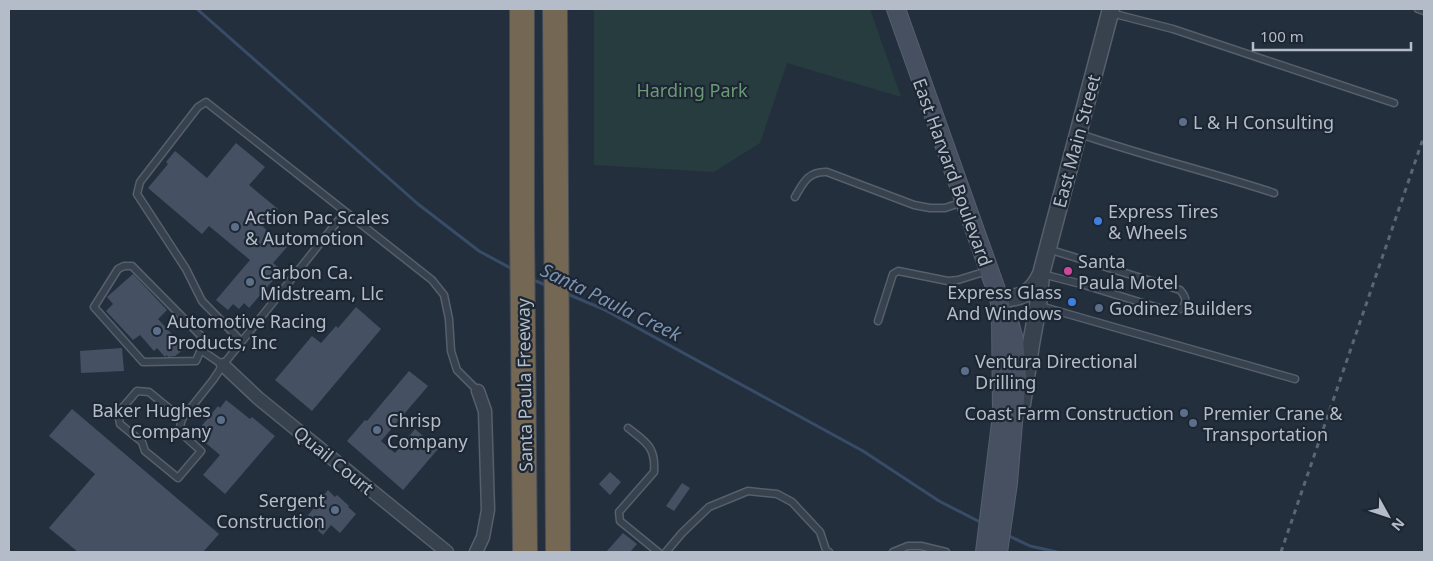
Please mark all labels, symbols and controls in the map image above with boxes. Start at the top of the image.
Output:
scale bar [1253,20,1410,52]
text: 100 m [1260,26,1304,46]
street label: East Main Street [1047,71,1105,210]
street label: East Harvard Boulevard [908,75,998,269]
park label: Harding Park [636,78,748,102]
place label: L & H Consulting [1193,110,1334,134]
marker: L & H Consulting [1177,116,1189,128]
place label: Express Tires & Wheels [1108,199,1218,244]
place label: Action Pac Scales & Automotion [245,205,389,250]
marker: Express Tires & Wheels [1092,215,1104,227]
marker: Action Pac Scales & Automotion [229,221,241,233]
place label: Santa Paula Motel [1078,249,1178,294]
water label: Santa Paula Creek [536,257,686,348]
place label: Carbon Ca. Midstream, Llc [260,260,384,305]
marker: Santa Paula Motel [1062,265,1074,277]
marker: Carbon Ca. Midstream, Llc [244,276,256,288]
place label: Express Glass And Windows [947,280,1062,325]
marker: Express Glass And Windows [1066,296,1078,308]
place label: Godinez Builders [1109,296,1252,320]
street label: Santa Paula Freeway [510,297,538,472]
marker: Godinez Builders [1093,302,1105,314]
place label: Automotive Racing Products, Inc [167,309,327,354]
marker: Automotive Racing Products, Inc [151,325,163,337]
place label: Ventura Directional Drilling [975,349,1138,394]
marker: Ventura Directional Drilling [959,365,971,377]
place label: Baker Hughes Company [92,398,212,443]
place label: Coast Farm Construction [965,401,1174,425]
place label: Premier Crane & Transportation [1203,401,1343,446]
marker: Coast Farm Construction [1178,407,1190,419]
place label: Chrisp Company [387,408,468,453]
marker: Baker Hughes Company [215,414,227,426]
marker: Premier Crane & Transportation [1187,417,1199,429]
street label: Quail Court [289,420,379,500]
marker: Chrisp Company [371,424,383,436]
place label: Sergent Construction [216,488,325,533]
north arrow [1363,491,1413,541]
marker: Sergent Construction [329,504,341,516]
text: N [1387,514,1409,535]

